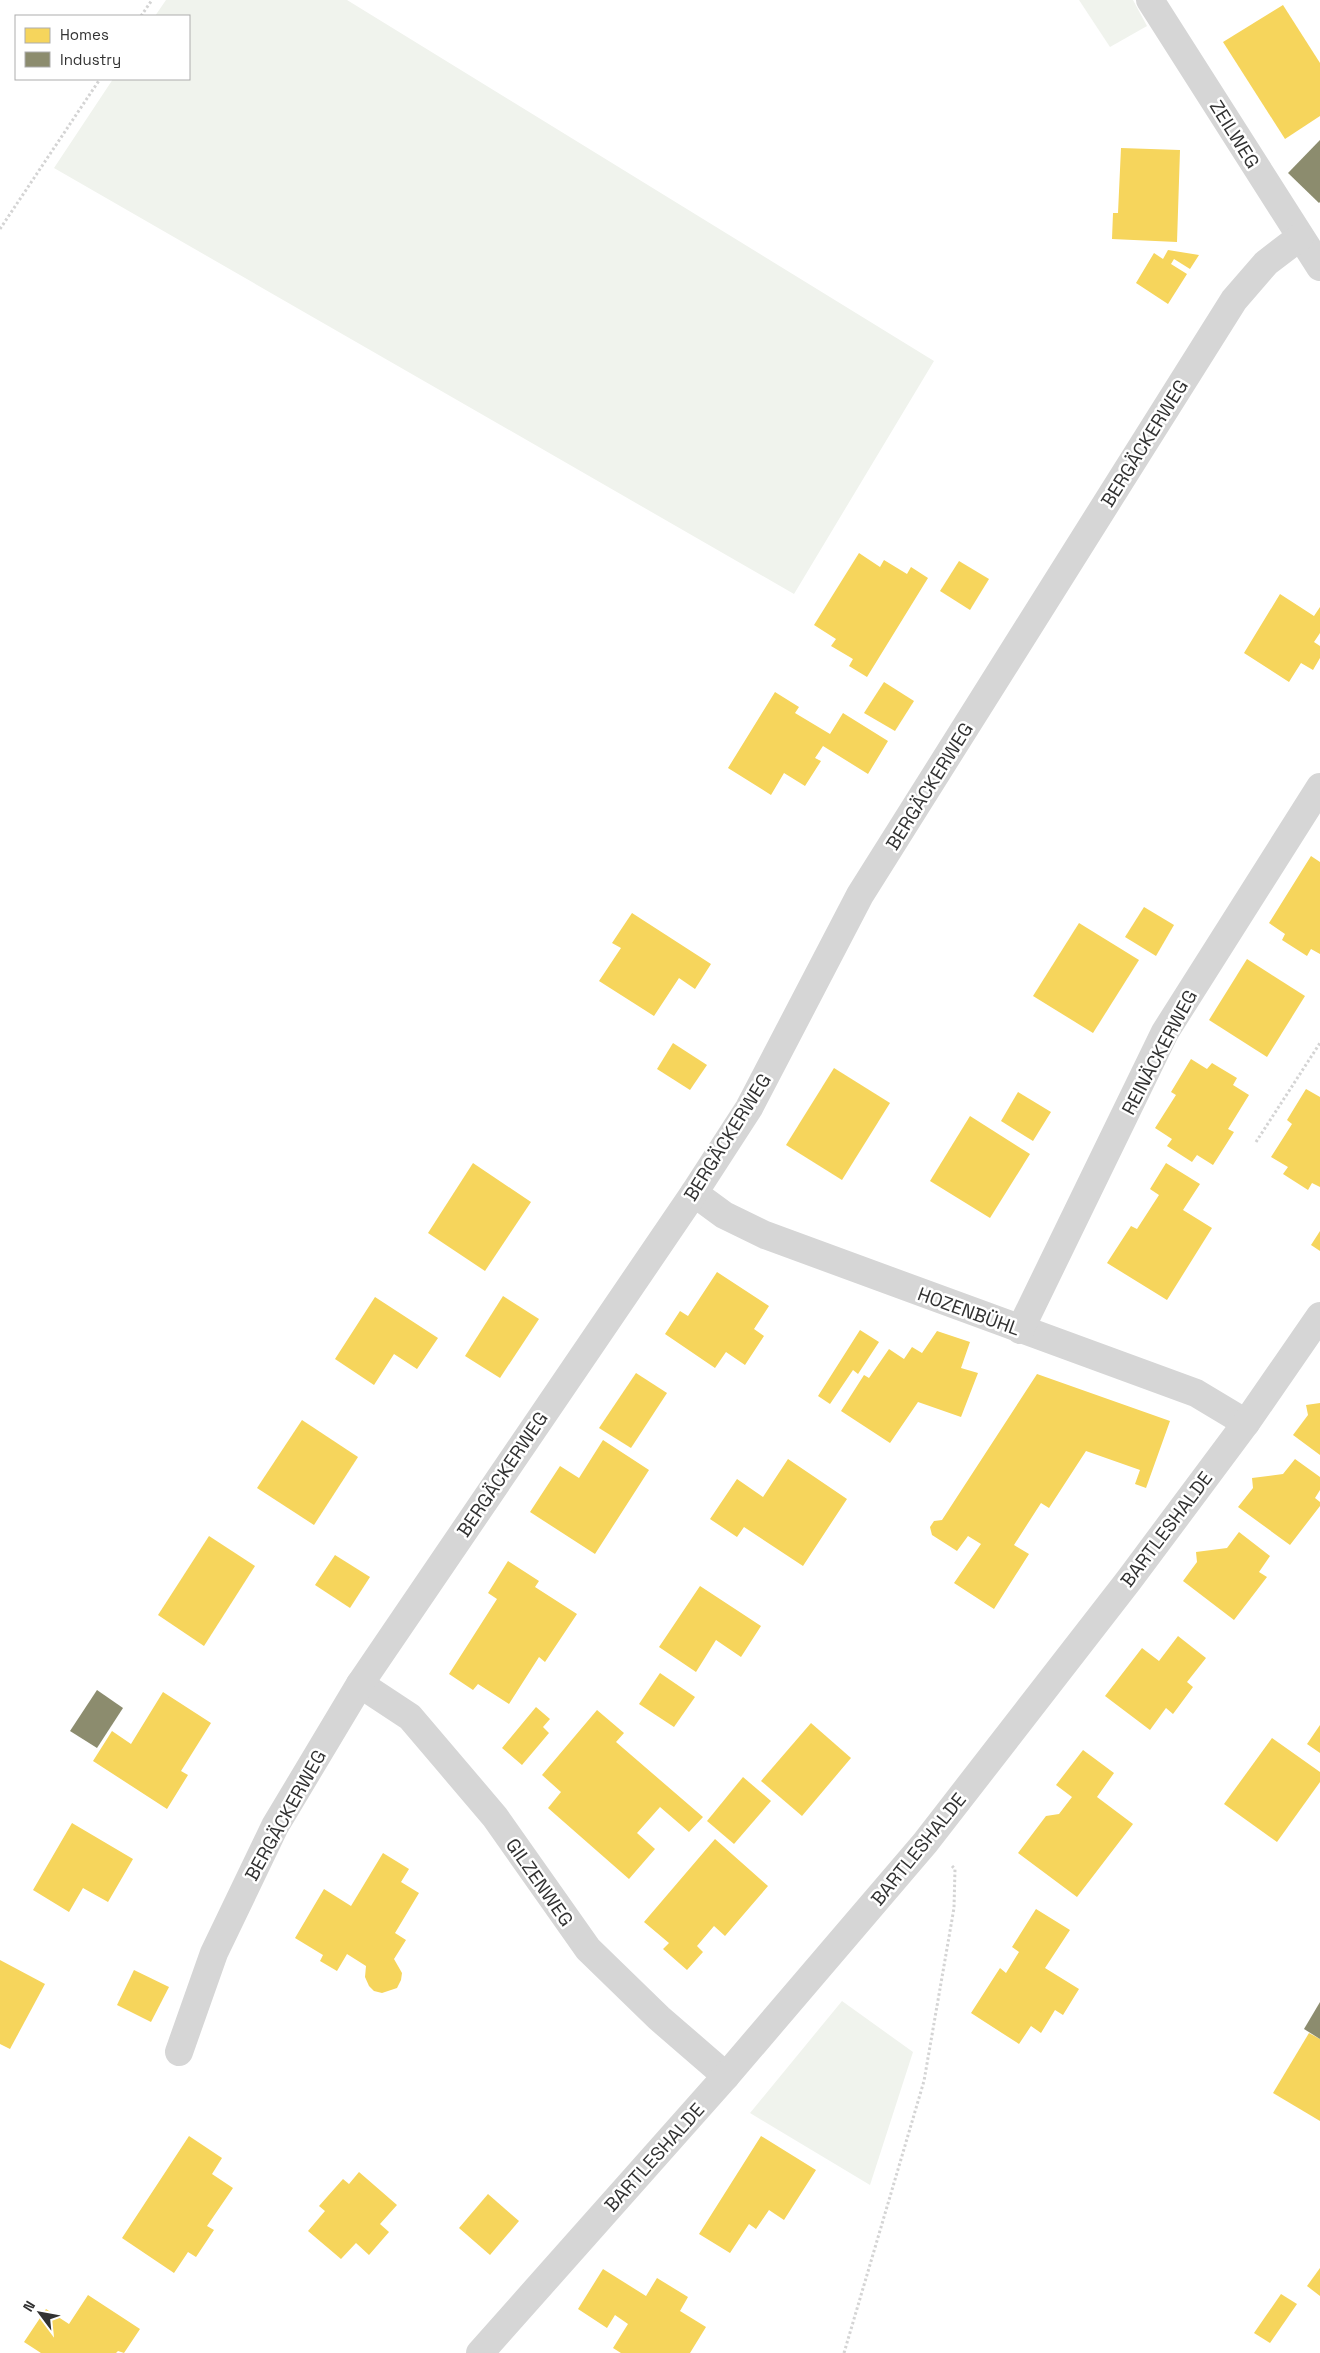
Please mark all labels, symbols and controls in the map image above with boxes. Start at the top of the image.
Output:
legend [15,15,190,80]
text: Homes [60,25,109,44]
text: Industry [60,50,121,69]
street label: ZEILWEG [1204,96,1265,173]
street label: BERGÄCKERWEG [1095,375,1194,512]
street label: BERGÄCKERWEG [880,718,979,855]
street label: REINÄCKERWEG [1116,985,1203,1119]
street label: BERGÄCKERWEG [678,1069,777,1206]
street label: HOZENBÜHL [914,1281,1023,1342]
street label: BERGÄCKERWEG [451,1407,554,1542]
street label: BARTLESHALDE [1115,1467,1218,1592]
street label: BERGÄCKERWEG [239,1745,332,1885]
street label: BARTLESHALDE [865,1788,972,1911]
street label: GILZENWEG [500,1833,579,1931]
street label: BARTLESHALDE [599,2098,710,2217]
north arrow [15,2288,65,2338]
text: N [19,2297,39,2315]

